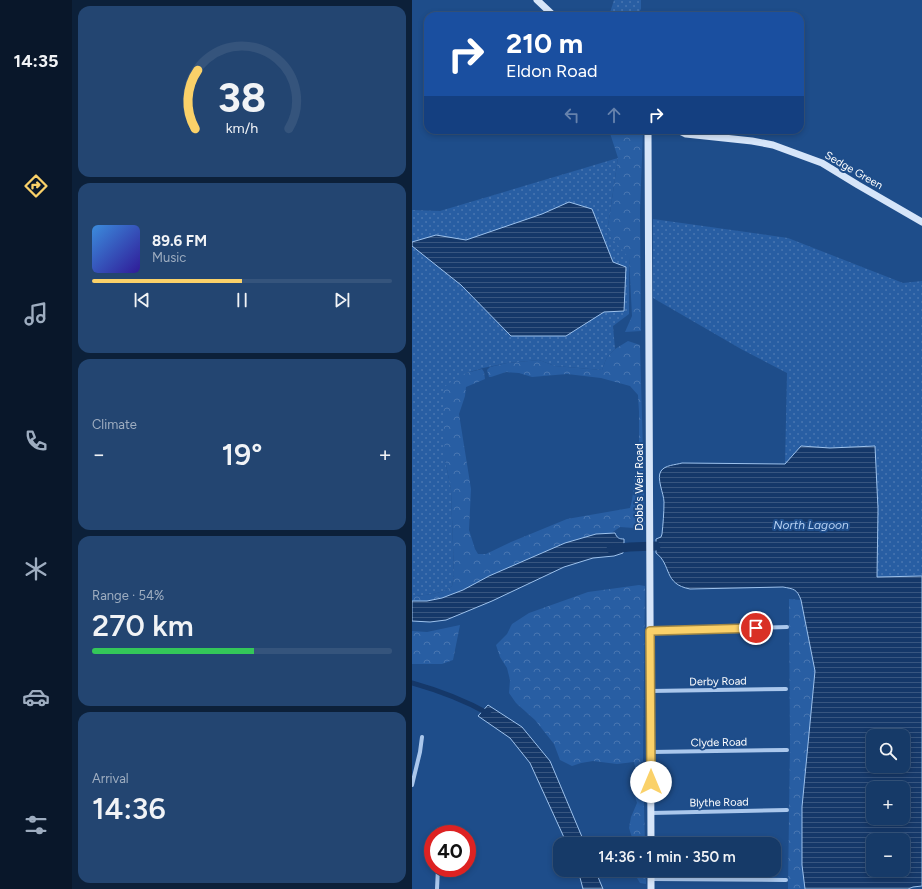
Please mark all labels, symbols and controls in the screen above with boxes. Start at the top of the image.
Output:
text: 210 m [506,26,583,60]
icon: right [440,28,492,80]
text: 14:35 [14,50,58,72]
text: Eldon Road [506,60,598,82]
text: 38 [218,72,266,122]
icon: left [561,104,583,126]
icon: ahead [603,104,625,126]
icon: right [645,104,667,126]
text: km/h [226,119,258,137]
street label: Sedge Green [823,149,885,192]
icon: directions [22,172,50,200]
text: 89.6 FM [152,232,207,250]
text: Music [152,250,186,265]
icon: previous [131,289,153,311]
icon: pause [231,289,253,311]
icon: next [331,289,353,311]
icon: music [22,300,50,328]
text: Climate [92,417,137,432]
icon: phone [22,427,50,455]
text: 19° [221,436,263,473]
text: − [92,441,106,468]
text: + [378,441,392,468]
street label: Dobb's Weir Road [633,443,646,531]
water label: North Lagoon [773,518,849,532]
icon: climate [22,555,50,583]
text: Range · 54% [92,588,164,603]
text: 270 km [92,607,194,644]
pin [739,611,773,645]
icon: arrive [745,617,767,639]
street label: Derby Road [689,674,747,689]
icon: car [22,683,50,711]
map controls [866,729,910,877]
button: search [866,729,910,773]
street label: Clyde Road [691,736,747,749]
position arrow [630,761,672,803]
text: Arrival [92,771,129,786]
button: + [866,781,910,825]
text: 14:36 [92,790,166,827]
street label: Blythe Road [689,795,749,810]
icon: filters [22,811,50,839]
speed limit sign: 40 [424,825,476,877]
button: − [866,833,910,877]
text: 14:36 · 1 min · 350 m [598,848,736,866]

